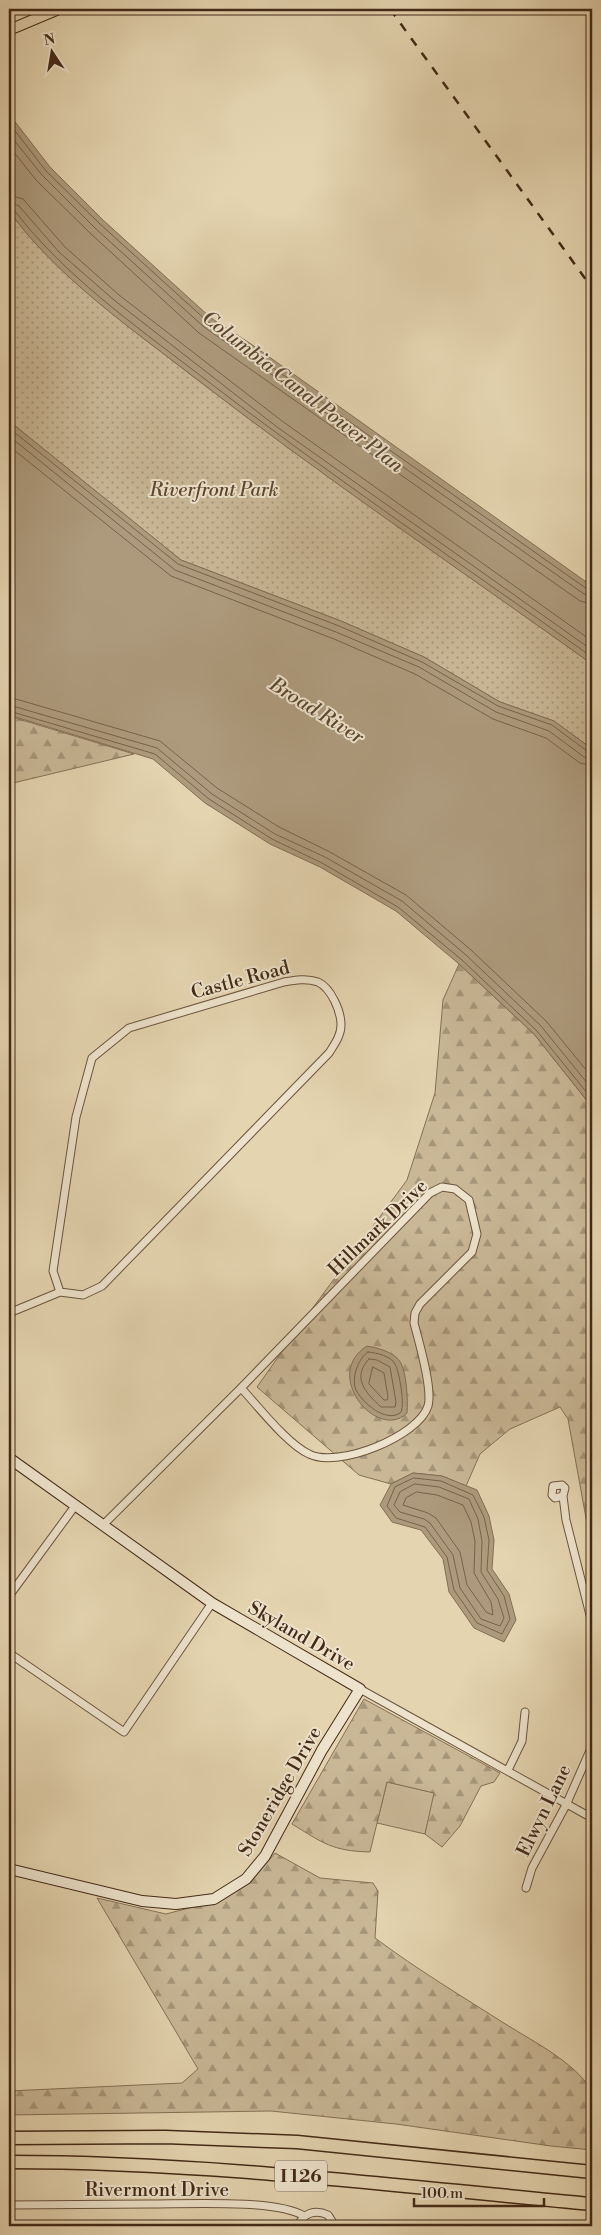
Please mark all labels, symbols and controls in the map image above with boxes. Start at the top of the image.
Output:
north arrow [28,28,78,78]
text: N [42,30,57,50]
water label: Columbia Canal Power Plan [196,306,408,479]
park label: Riverfront Park [149,478,278,502]
water label: Broad River [264,672,368,750]
street label: Castle Road [188,955,292,1005]
street label: Hillmark Drive [323,1174,432,1281]
street label: Skyland Drive [244,1596,359,1676]
street label: Stoneridge Drive [233,1722,327,1861]
street label: Elwyn Lane [511,1761,576,1860]
road number: I 126 [275,2160,327,2192]
scale bar [414,2175,544,2207]
street label: Rivermont Drive [85,2178,229,2202]
text: 100 m [421,2184,463,2203]

